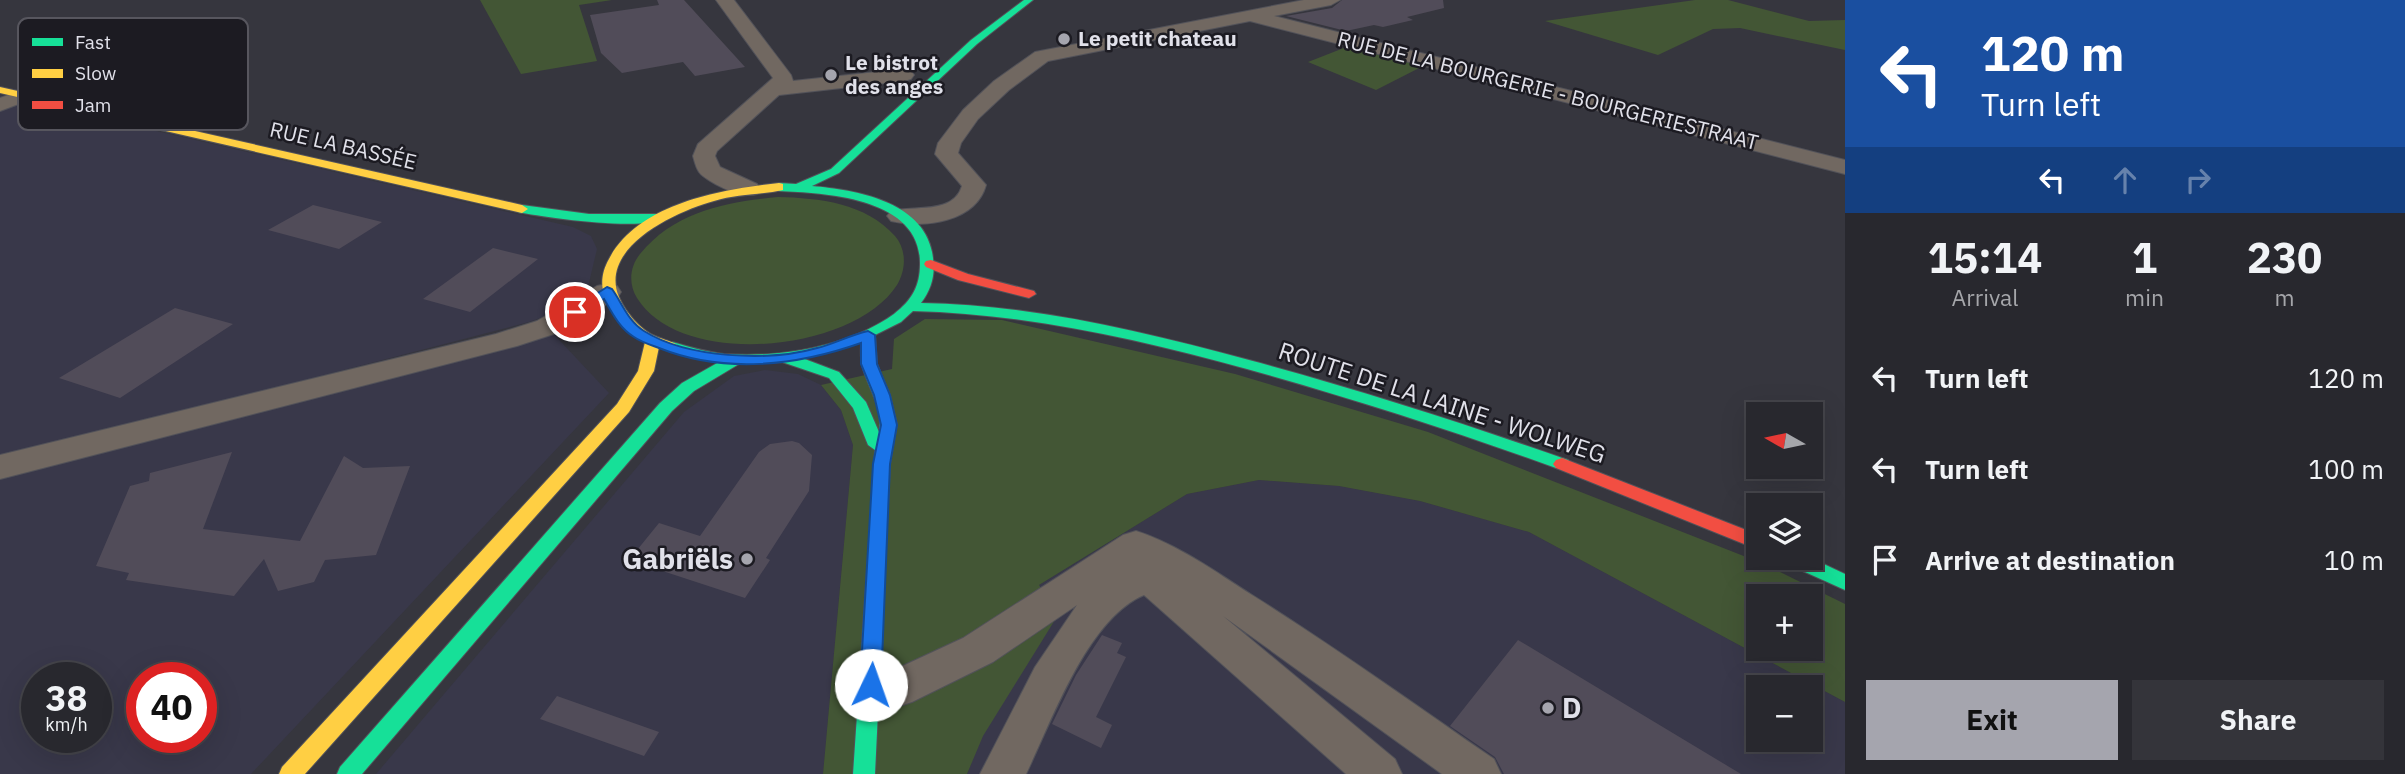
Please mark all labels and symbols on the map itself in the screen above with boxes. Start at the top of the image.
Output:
legend [18,18,248,130]
place label: Le petit chateau [1078,24,1237,52]
street label: RUE DE LA BOURGERIE - BOURGERIESTRAAT [1335,24,1762,156]
text: Fast [75,30,111,54]
marker: Le petit chateau [1056,31,1072,47]
place label: Le bistrot des anges [845,48,943,100]
text: Slow [75,61,116,85]
marker: Le bistrot des anges [823,67,839,83]
text: Jam [75,93,111,117]
street label: RUE LA BASSÉE [267,115,419,175]
pin [545,282,605,342]
street label: ROUTE DE LA LAINE - WOLWEG [1275,334,1610,470]
north arrow [1746,402,1824,480]
place label: Gabriëls [622,540,733,577]
marker: Gabriëls [739,551,755,567]
position arrow [834,648,908,722]
speed limit sign: 40 [126,662,217,753]
place label: D [1562,689,1582,726]
marker: D [1540,700,1556,716]

